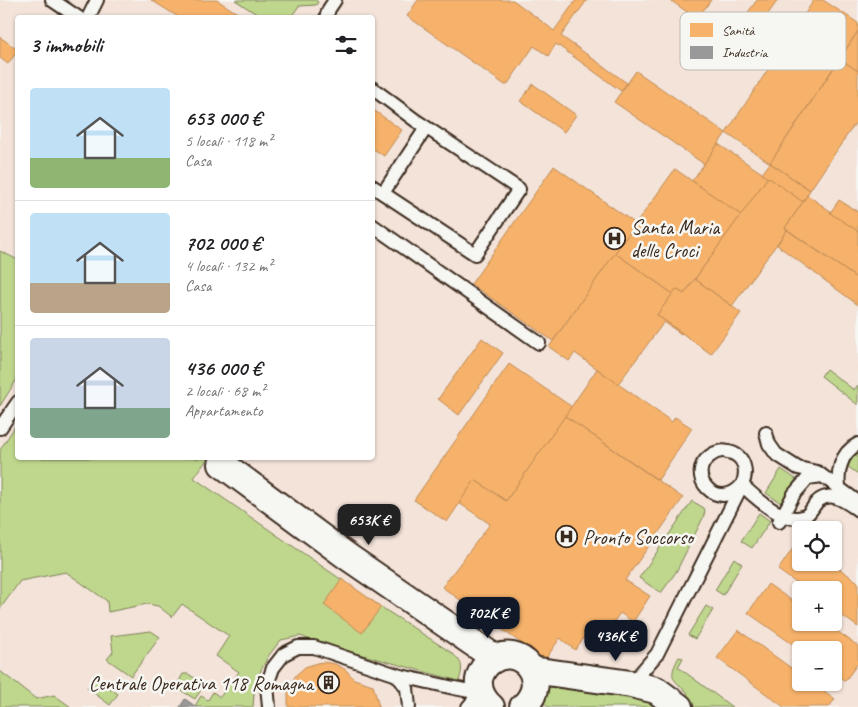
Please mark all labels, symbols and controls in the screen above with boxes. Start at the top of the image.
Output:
legend [680,12,846,70]
text: Sanità [722,22,755,39]
icon: filters [332,31,360,59]
text: 3 immobili [30,32,102,58]
text: Industria [722,44,769,61]
text: 653 000 € [185,105,261,131]
icon: home [70,108,130,168]
text: 5 locali · 118 m² [185,131,272,151]
text: Casa [185,151,211,171]
place label: Santa Maria delle Croci [631,215,721,263]
hospital icon: Santa Maria delle Croci [603,226,627,250]
text: 702 000 € [185,230,261,256]
icon: home [70,233,130,293]
text: 4 locali · 132 m² [185,256,272,276]
text: Casa [185,276,211,296]
text: 436 000 € [185,355,262,381]
icon: home [70,358,130,418]
text: 2 locali · 68 m² [185,381,265,401]
text: Appartamento [185,401,263,421]
pin: 653K € [328,504,410,546]
text: 653K € [349,510,389,530]
map controls [792,521,842,691]
button: locate [792,521,842,571]
hospital icon: Pronto Soccorso [555,525,579,549]
place label: Pronto Soccorso [583,525,695,550]
button: + [792,581,842,631]
pin: 702K € [447,596,529,639]
text: 702K € [468,603,508,623]
pin: 436K € [575,620,657,662]
text: 436K € [595,626,637,646]
button: − [792,641,842,691]
place label: Centrale Operativa 118 Romagna [89,671,315,696]
building icon: Centrale Operativa 118 Romagna [317,671,341,695]

